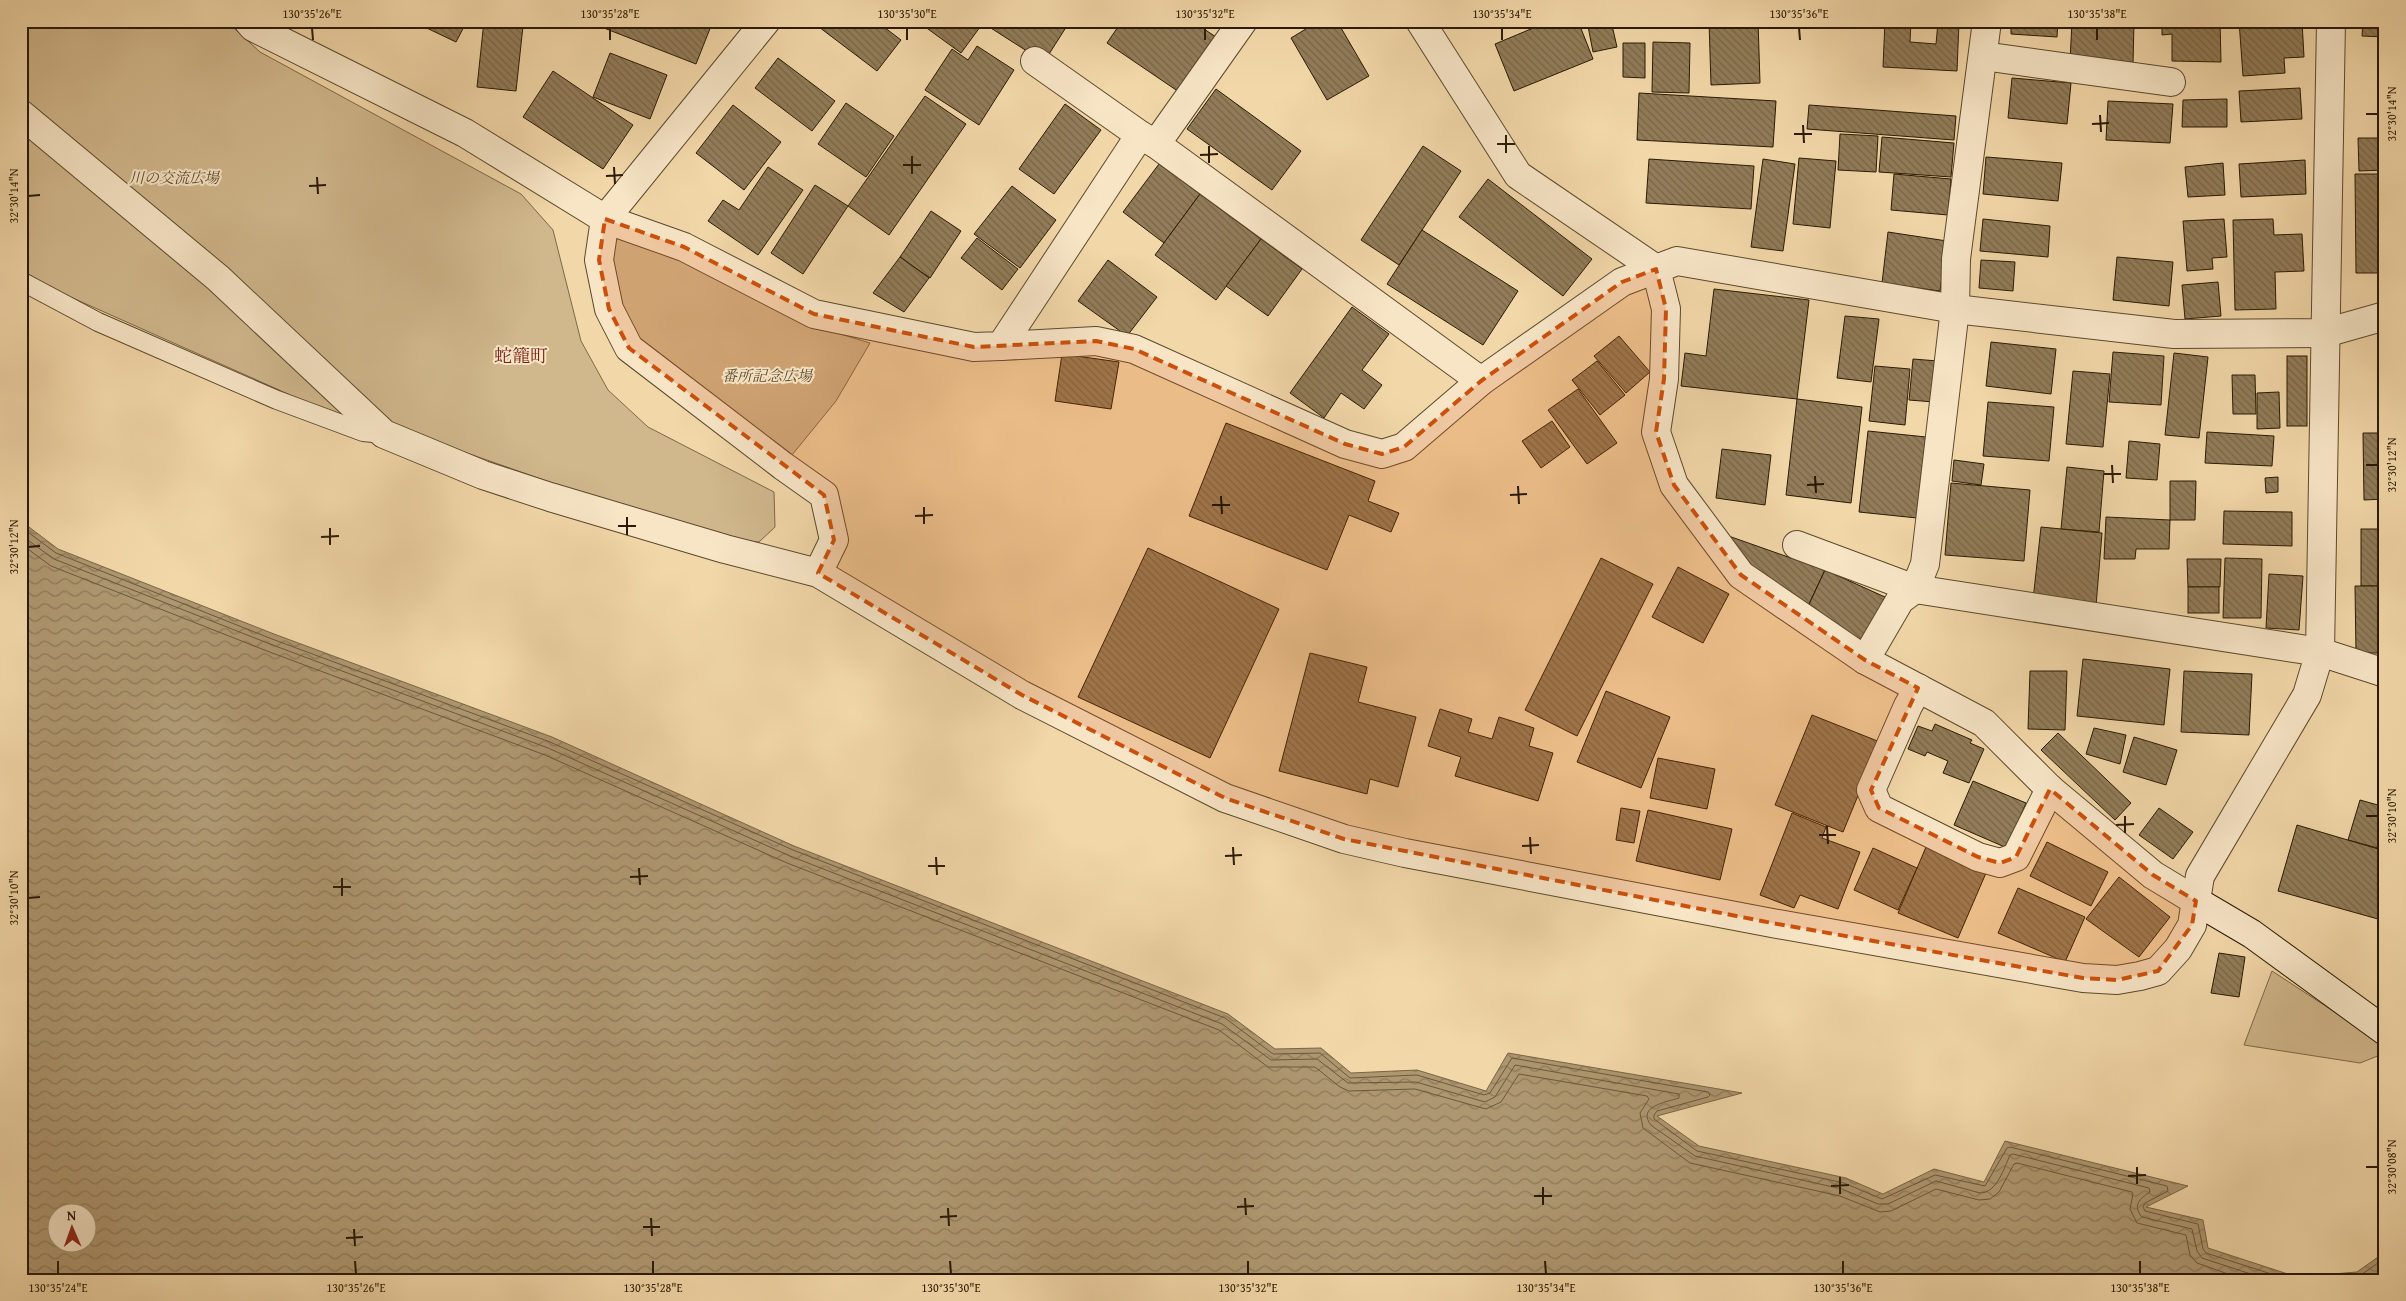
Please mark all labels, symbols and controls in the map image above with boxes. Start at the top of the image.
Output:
text: 130°35'26"E [282,5,342,22]
text: 130°35'28"E [580,5,640,22]
text: 130°35'30"E [877,5,937,22]
text: 130°35'32"E [1175,5,1235,22]
text: 130°35'34"E [1472,5,1532,22]
text: 130°35'36"E [1769,5,1829,22]
text: 130°35'38"E [2067,5,2127,22]
text: 32°30'14"N [2383,86,2400,142]
park label: 川の交流広場 [129,167,221,188]
text: 32°30'14"N [5,168,22,224]
district label: 蛇籠町 [494,342,548,369]
park label: 番所記念広場 [722,365,814,386]
text: 32°30'12"N [2383,437,2400,493]
text: 32°30'12"N [5,519,22,575]
text: 32°30'10"N [2383,788,2400,844]
text: 32°30'10"N [5,870,22,926]
text: 32°30'08"N [2383,1139,2400,1195]
north arrow [48,1204,98,1254]
text: N [67,1205,77,1225]
text: 130°35'24"E [28,1279,88,1296]
text: 130°35'26"E [326,1279,386,1296]
text: 130°35'28"E [623,1279,683,1296]
text: 130°35'30"E [921,1279,981,1296]
text: 130°35'32"E [1218,1279,1278,1296]
text: 130°35'34"E [1516,1279,1576,1296]
text: 130°35'36"E [1813,1279,1873,1296]
text: 130°35'38"E [2110,1279,2170,1296]

